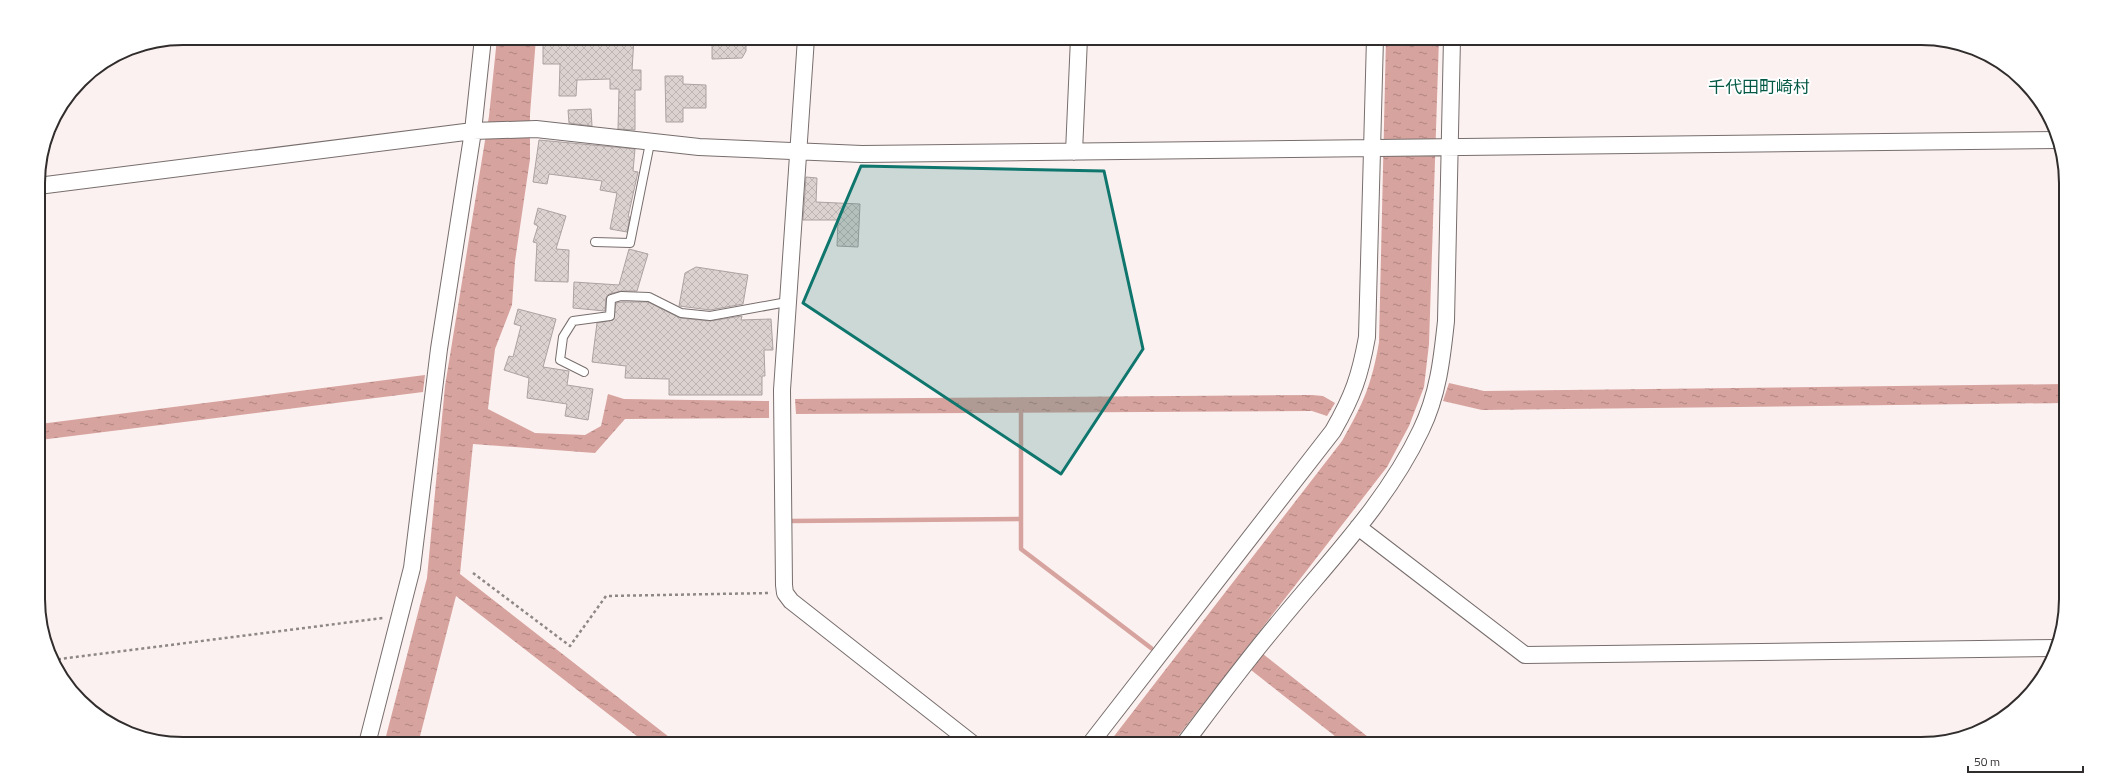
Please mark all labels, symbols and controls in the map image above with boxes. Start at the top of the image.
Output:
district label: 千代田町崎村 [1708,74,1810,100]
scale bar [1968,748,2083,774]
text: 50 m [1974,752,2000,771]

